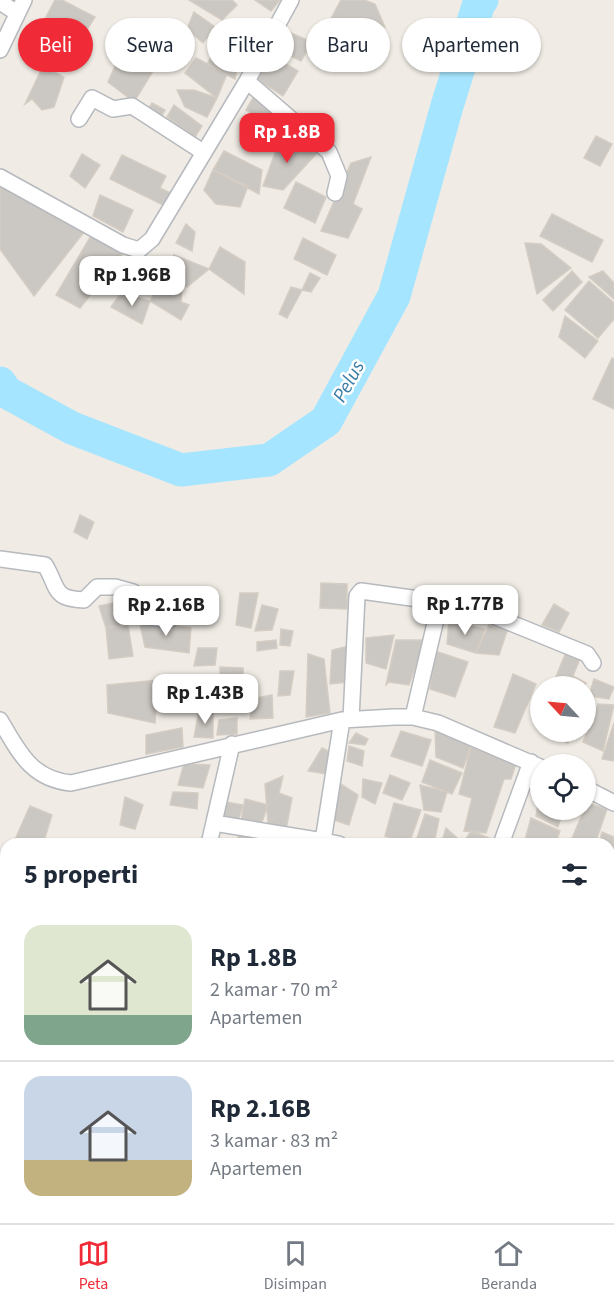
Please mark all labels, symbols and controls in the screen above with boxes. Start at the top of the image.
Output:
chip: Beli [18,18,93,72]
chip: Sewa [105,18,195,72]
chip: Filter [207,18,294,72]
chip: Baru [306,18,390,72]
chip: Apartemen [402,18,541,72]
pin: Rp 1.8B [232,113,342,164]
text: Rp 1.8B [254,118,320,146]
pin: Rp 1.96B [70,256,194,307]
text: Rp 1.96B [93,261,171,289]
water label: Pelus [326,356,372,407]
pin: Rp 1.77B [403,585,527,636]
pin: Rp 2.16B [104,586,228,637]
text: Rp 1.77B [426,590,504,618]
text: Rp 2.16B [127,591,205,619]
pin: Rp 1.43B [143,674,267,725]
north arrow [530,676,596,742]
map controls [530,676,596,820]
text: Rp 1.43B [166,679,244,707]
button: locate [530,754,596,820]
text: 5 properti [24,856,138,893]
icon: filters [558,858,591,891]
text: Rp 1.8B [210,939,297,976]
icon: home [72,949,144,1021]
text: 2 kamar · 70 m² [210,976,338,1004]
text: Apartemen [210,1004,303,1032]
text: Rp 2.16B [210,1090,311,1127]
icon: home [72,1100,144,1172]
text: 3 kamar · 83 m² [210,1127,338,1155]
text: Apartemen [210,1155,303,1183]
tab: Peta [77,1237,110,1295]
tab: Disimpan [264,1237,327,1295]
tab: Beranda [481,1237,537,1295]

